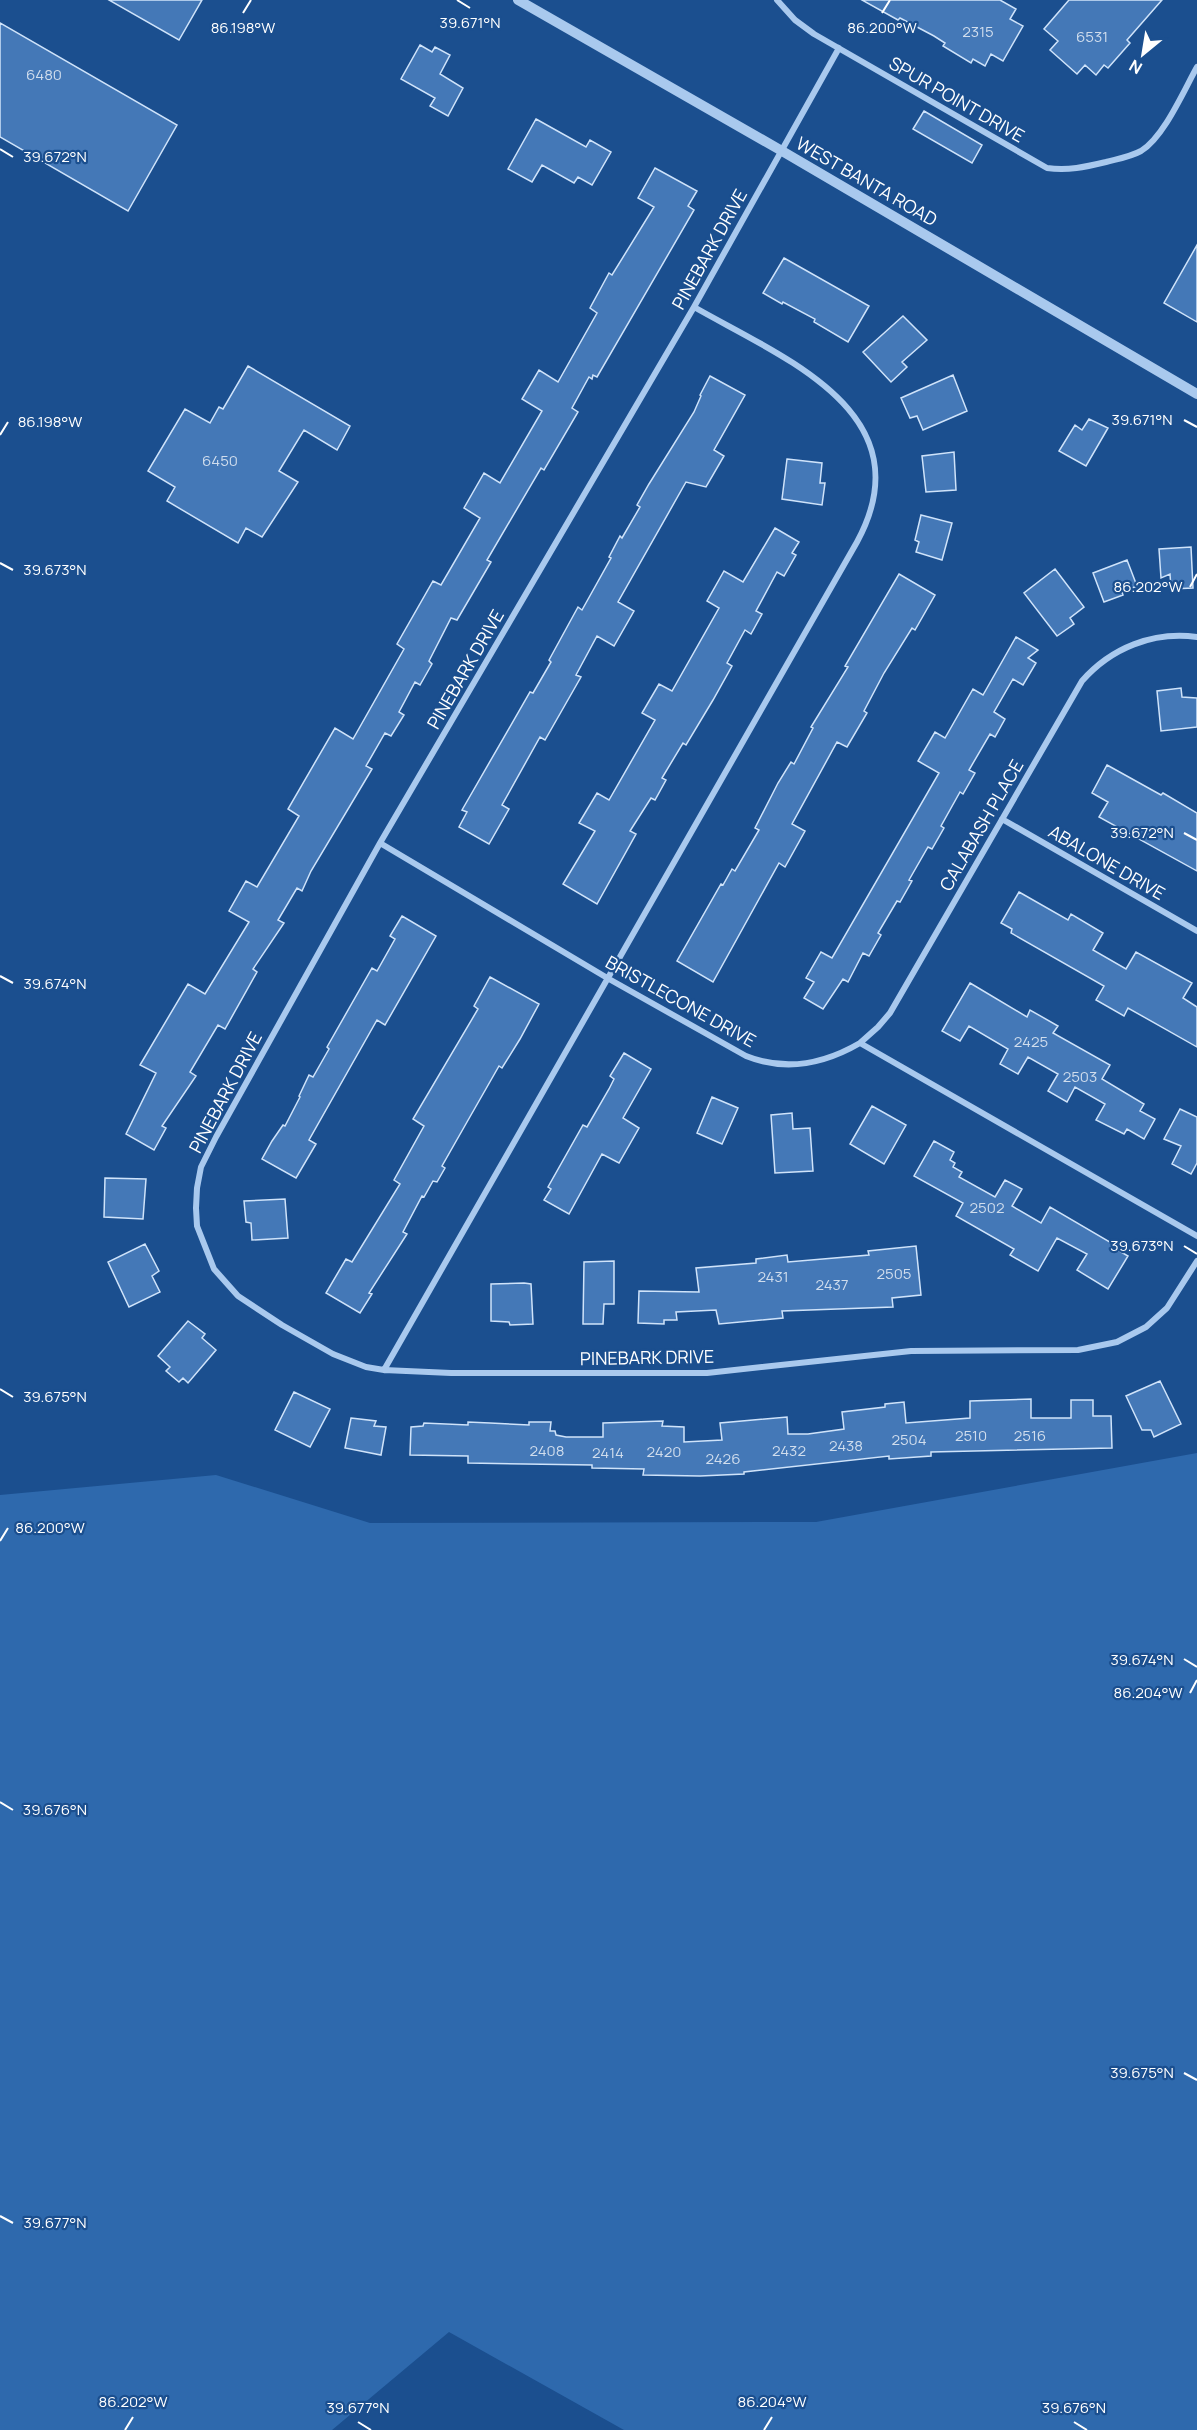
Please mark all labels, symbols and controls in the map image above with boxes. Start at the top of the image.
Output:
text: 39.671°N [440,12,500,33]
text: 86.198°W [211,17,275,38]
text: 86.200°W [847,17,917,38]
house number: 2315 [962,21,994,42]
north arrow [1113,24,1173,84]
house number: 6531 [1076,26,1108,47]
street label: SPUR POINT DRIVE [885,50,1029,148]
text: N [1125,55,1146,79]
house number: 6480 [26,64,62,85]
street label: WEST BANTA ROAD [792,131,942,231]
text: 39.672°N [23,146,87,167]
street label: PINEBARK DRIVE [666,185,752,313]
text: 39.671°N [1112,409,1172,430]
text: 86.198°W [18,411,82,432]
house number: 6450 [202,450,238,471]
text: 39.673°N [23,559,87,580]
text: 86.202°W [1114,576,1182,597]
street label: PINEBARK DRIVE [421,605,509,733]
street label: CALABASH PLACE [934,755,1028,895]
street label: ABALONE DRIVE [1044,819,1170,905]
text: 39.672°N [1110,822,1174,843]
street label: BRISTLECONE DRIVE [602,950,760,1052]
text: 39.674°N [23,973,87,994]
street label: PINEBARK DRIVE [183,1027,267,1157]
house number: 2425 [1014,1031,1048,1052]
house number: 2503 [1063,1066,1097,1087]
house number: 2502 [970,1197,1004,1218]
text: 39.673°N [1110,1235,1174,1256]
house number: 2505 [876,1263,912,1284]
house number: 2431 [757,1266,789,1287]
house number: 2437 [816,1274,848,1295]
street label: PINEBARK DRIVE [580,1344,714,1370]
text: 39.675°N [23,1386,87,1407]
house number: 2510 [955,1425,987,1446]
house number: 2516 [1014,1425,1046,1446]
house number: 2504 [891,1429,927,1450]
house number: 2438 [829,1435,863,1456]
house number: 2408 [530,1440,564,1461]
house number: 2432 [772,1440,806,1461]
house number: 2420 [647,1441,681,1462]
house number: 2414 [592,1442,624,1463]
house number: 2426 [706,1448,740,1469]
text: 86.200°W [15,1517,85,1538]
text: 39.674°N [1110,1649,1174,1670]
text: 86.204°W [1113,1682,1183,1703]
text: 39.676°N [23,1799,87,1820]
text: 39.675°N [1110,2062,1174,2083]
text: 39.677°N [24,2212,86,2233]
text: 86.202°W [99,2391,167,2412]
text: 86.204°W [737,2391,807,2412]
text: 39.677°N [327,2397,389,2418]
text: 39.676°N [1042,2397,1106,2418]

